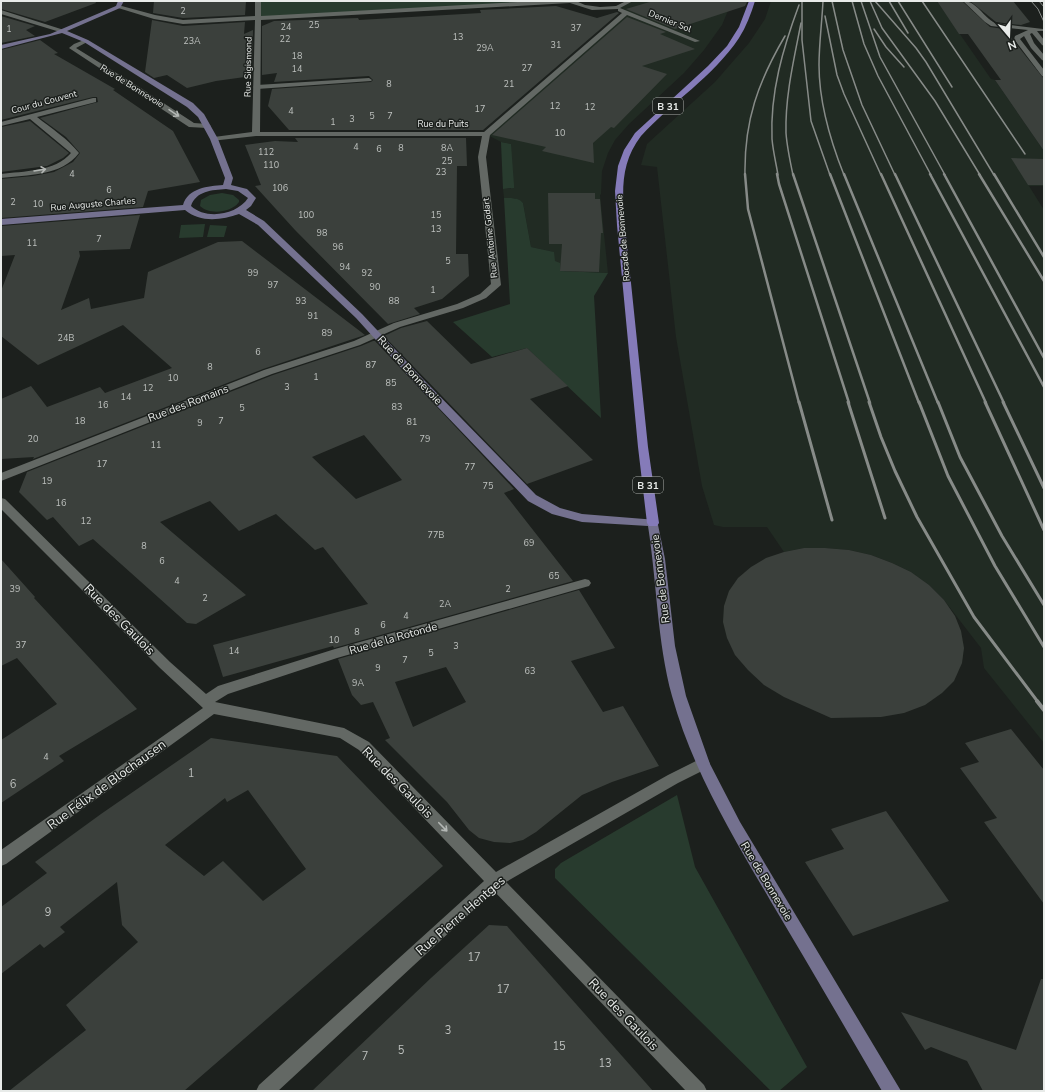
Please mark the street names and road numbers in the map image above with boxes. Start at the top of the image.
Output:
street label: Dernier Sol [647,7,694,35]
street label: Rue Sigismond [241,37,255,97]
street label: Rue de Bonnevoie [98,62,166,111]
street label: Cour du Couvent [10,87,79,117]
road number: B 31 [653,98,683,114]
street label: Rue du Puits [417,118,469,130]
street label: Rue Auguste Charles [50,194,136,214]
street label: Rocade de Bonnevoie [613,194,633,282]
street label: Rue Antoine Godart [480,197,500,279]
street label: Rue de Bonnevoie [374,333,446,408]
street label: Rue des Romains [146,381,231,426]
road number: B 31 [633,477,663,493]
street label: Rue de Bonnevoie [648,534,673,624]
street label: Rue des Gaulois [80,580,159,659]
street label: Rue de la Rotonde [347,619,439,658]
street label: Rue Félix de Blochausen [44,736,170,834]
street label: Rue des Gaulois [358,743,437,822]
street label: Rue de Bonnevoie [737,839,796,923]
street label: Rue Pierre Hentges [412,872,509,960]
street label: Rue des Gaulois [584,975,662,1055]

